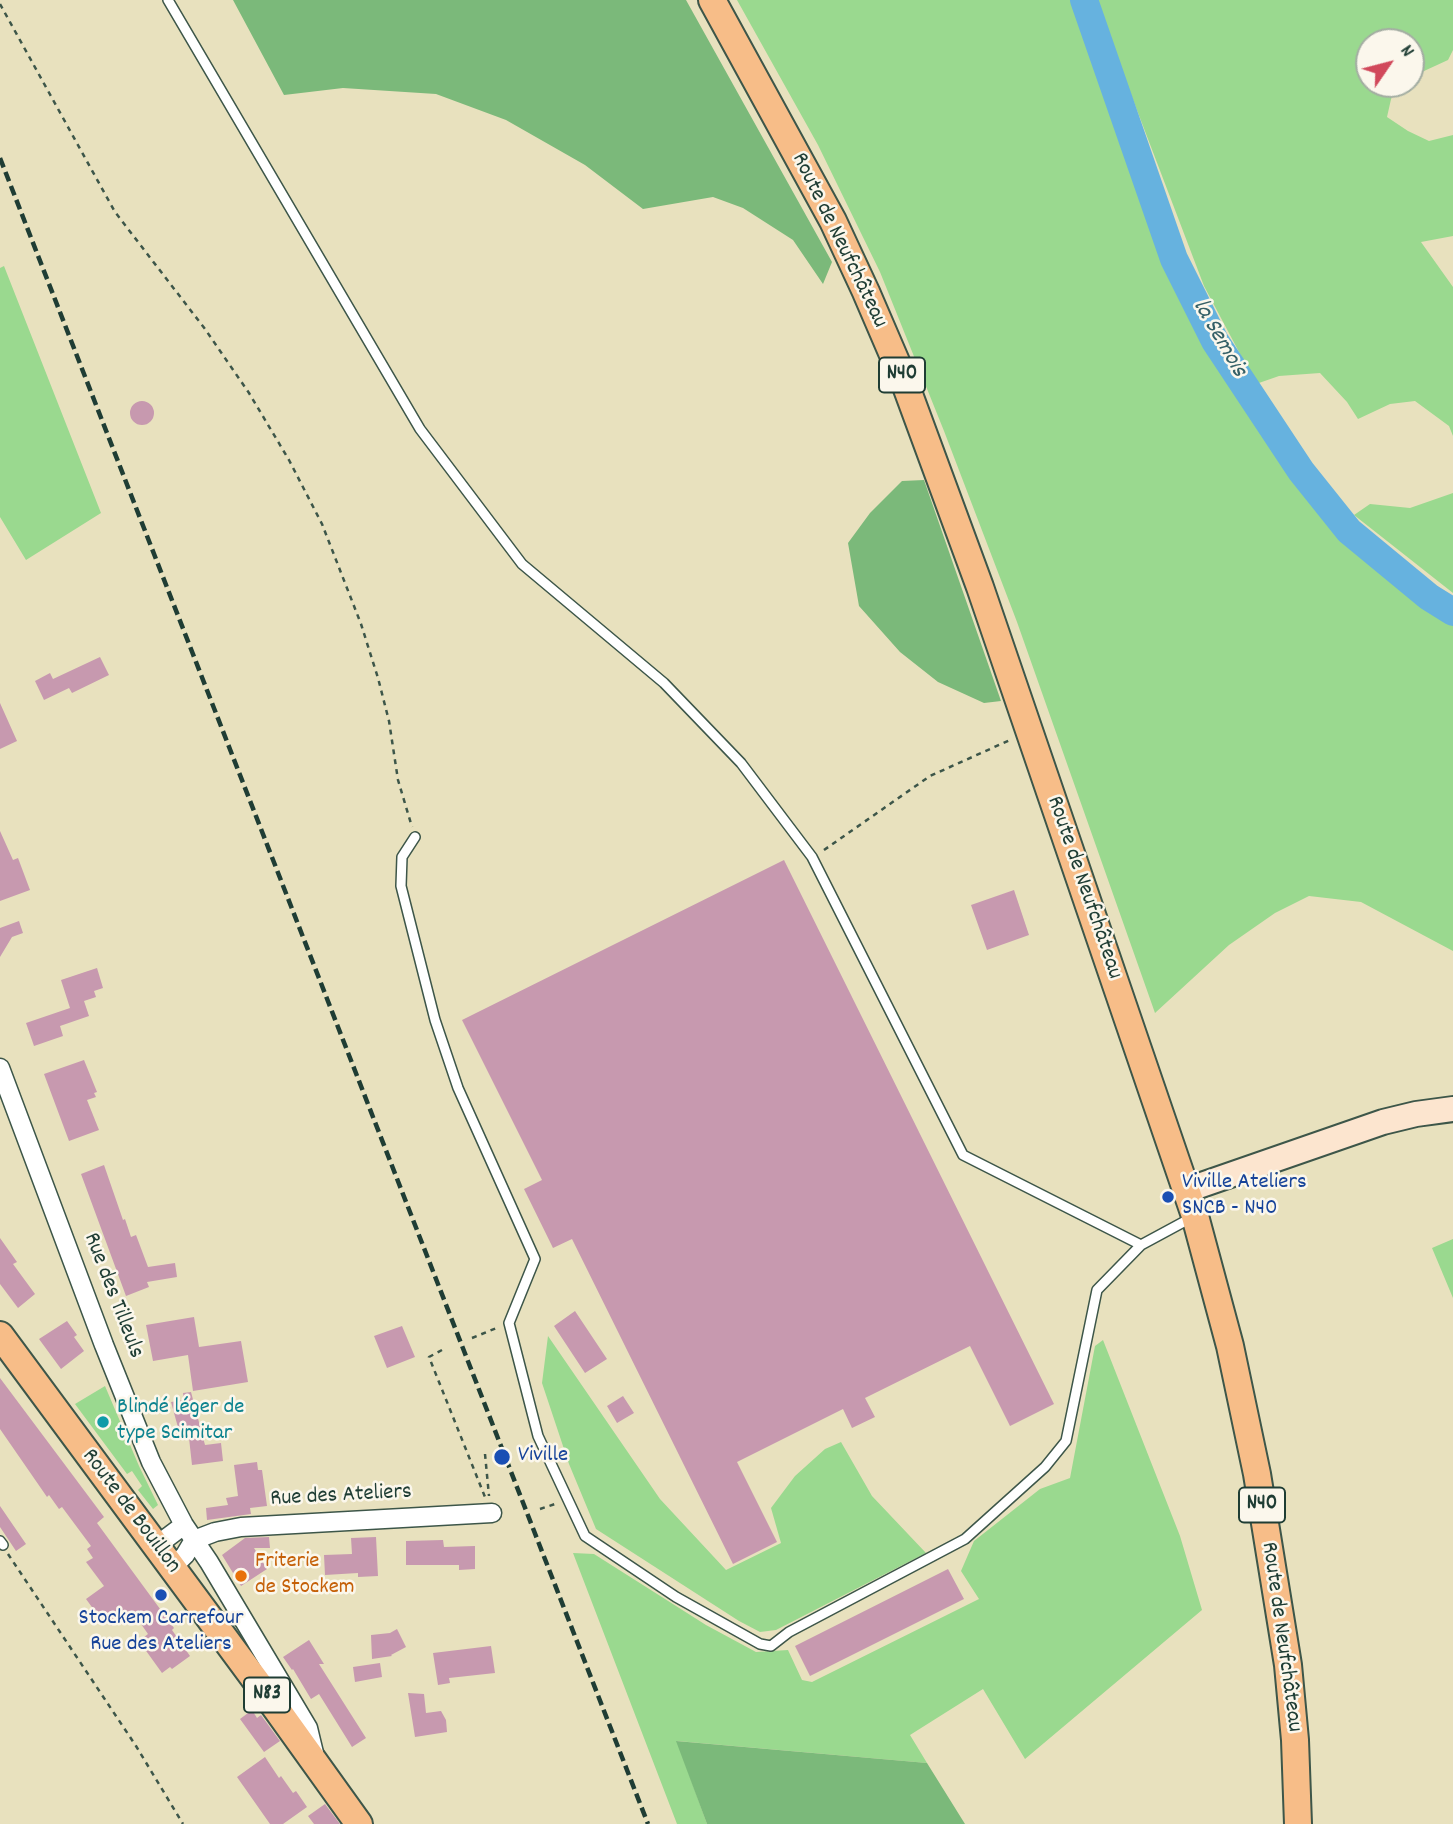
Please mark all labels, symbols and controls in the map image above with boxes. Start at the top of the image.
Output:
north arrow [1355,28,1425,98]
text: N [1392,40,1420,63]
street label: Route de Neufchâteau [784,149,892,333]
water label: la Semois [1184,295,1252,383]
road number: N40 [879,358,925,392]
street label: Route de Neufchâteau [1039,793,1127,983]
place label: Viville Ateliers SNCB - N40 [1182,1170,1307,1224]
marker: Viville Ateliers SNCB - N40 [1160,1189,1176,1205]
street label: Rue des Tilleuls [75,1229,149,1363]
place label: Blindé léger de type Scimitar [117,1395,244,1449]
marker: Blindé léger de type Scimitar [95,1414,111,1430]
place label: Viville [518,1443,568,1471]
street label: Route de Bouillon [74,1444,186,1580]
marker: Viville [492,1447,512,1467]
street label: Rue des Ateliers [270,1480,412,1514]
road number: N40 [1239,1488,1285,1522]
street label: Route de Neufchâteau [1253,1540,1307,1734]
place label: Friterie de Stockem [255,1549,355,1603]
marker: Friterie de Stockem [233,1568,249,1584]
marker: Stockem Carrefour Rue des Ateliers [153,1587,169,1603]
place label: Stockem Carrefour Rue des Ateliers [79,1606,243,1660]
road number: N83 [244,1678,290,1712]

